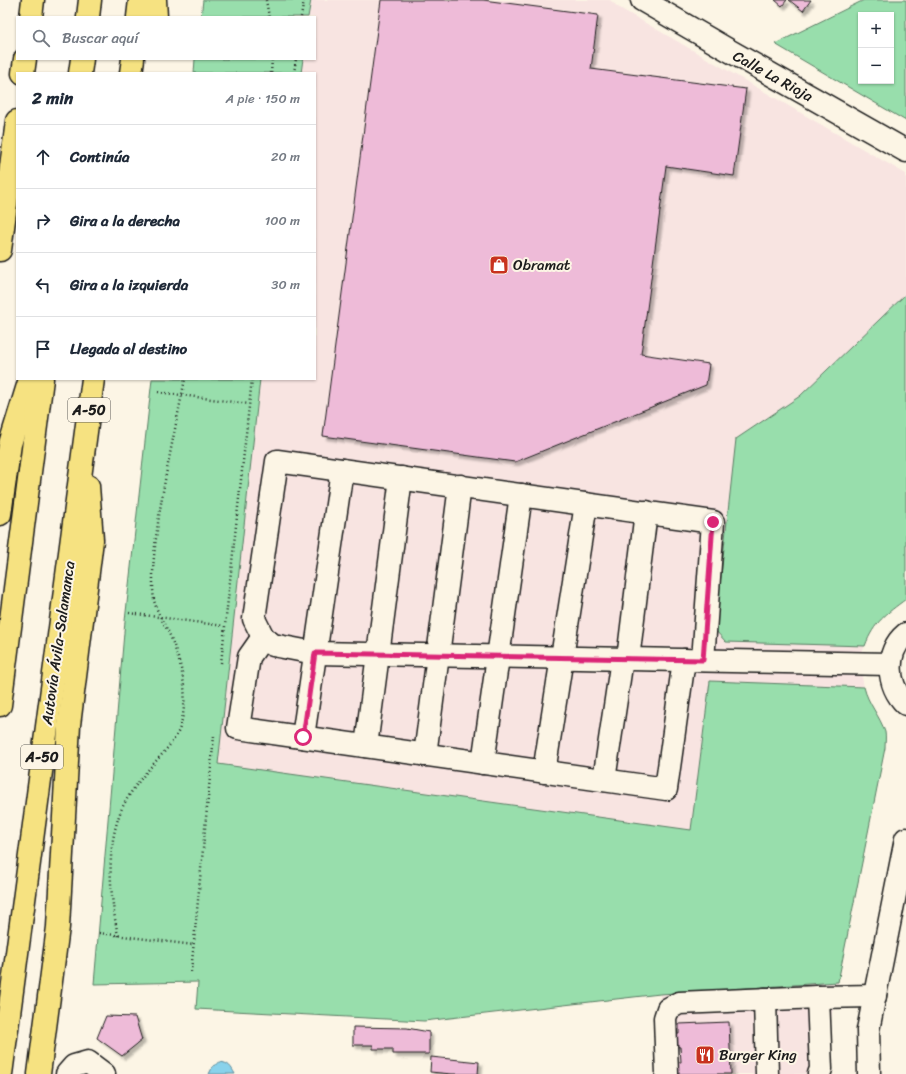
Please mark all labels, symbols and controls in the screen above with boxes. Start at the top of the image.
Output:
map controls [858,12,894,84]
button: + [858,12,894,48]
search box [16,16,316,60]
text: Buscar aquí [62,25,139,51]
icon: search [30,27,52,49]
street label: Calle La Rioja [728,43,818,109]
button: − [858,48,894,84]
text: 2 min [32,83,73,113]
text: A pie · 150 m [226,87,300,110]
text: Continúa [70,144,129,170]
text: 20 m [271,145,300,168]
icon: ahead [32,146,54,168]
text: Gira a la derecha [70,208,180,234]
text: 100 m [265,209,300,232]
icon: right [32,210,54,232]
place label: Obramat [513,252,571,278]
shop icon: Obramat [488,254,510,276]
text: Gira a la izquierda [70,272,188,298]
text: 30 m [271,273,300,296]
icon: left [32,274,54,296]
text: Llegada al destino [70,336,187,362]
icon: arrive [32,338,54,360]
road number: A-50 [68,398,110,422]
route end [704,513,722,531]
street label: Autovía Ávila-Salamanca [33,559,82,728]
route start [294,728,312,746]
road number: A-50 [21,745,63,769]
place label: Burger King [719,1042,797,1068]
restaurant icon: Burger King [694,1044,716,1066]

